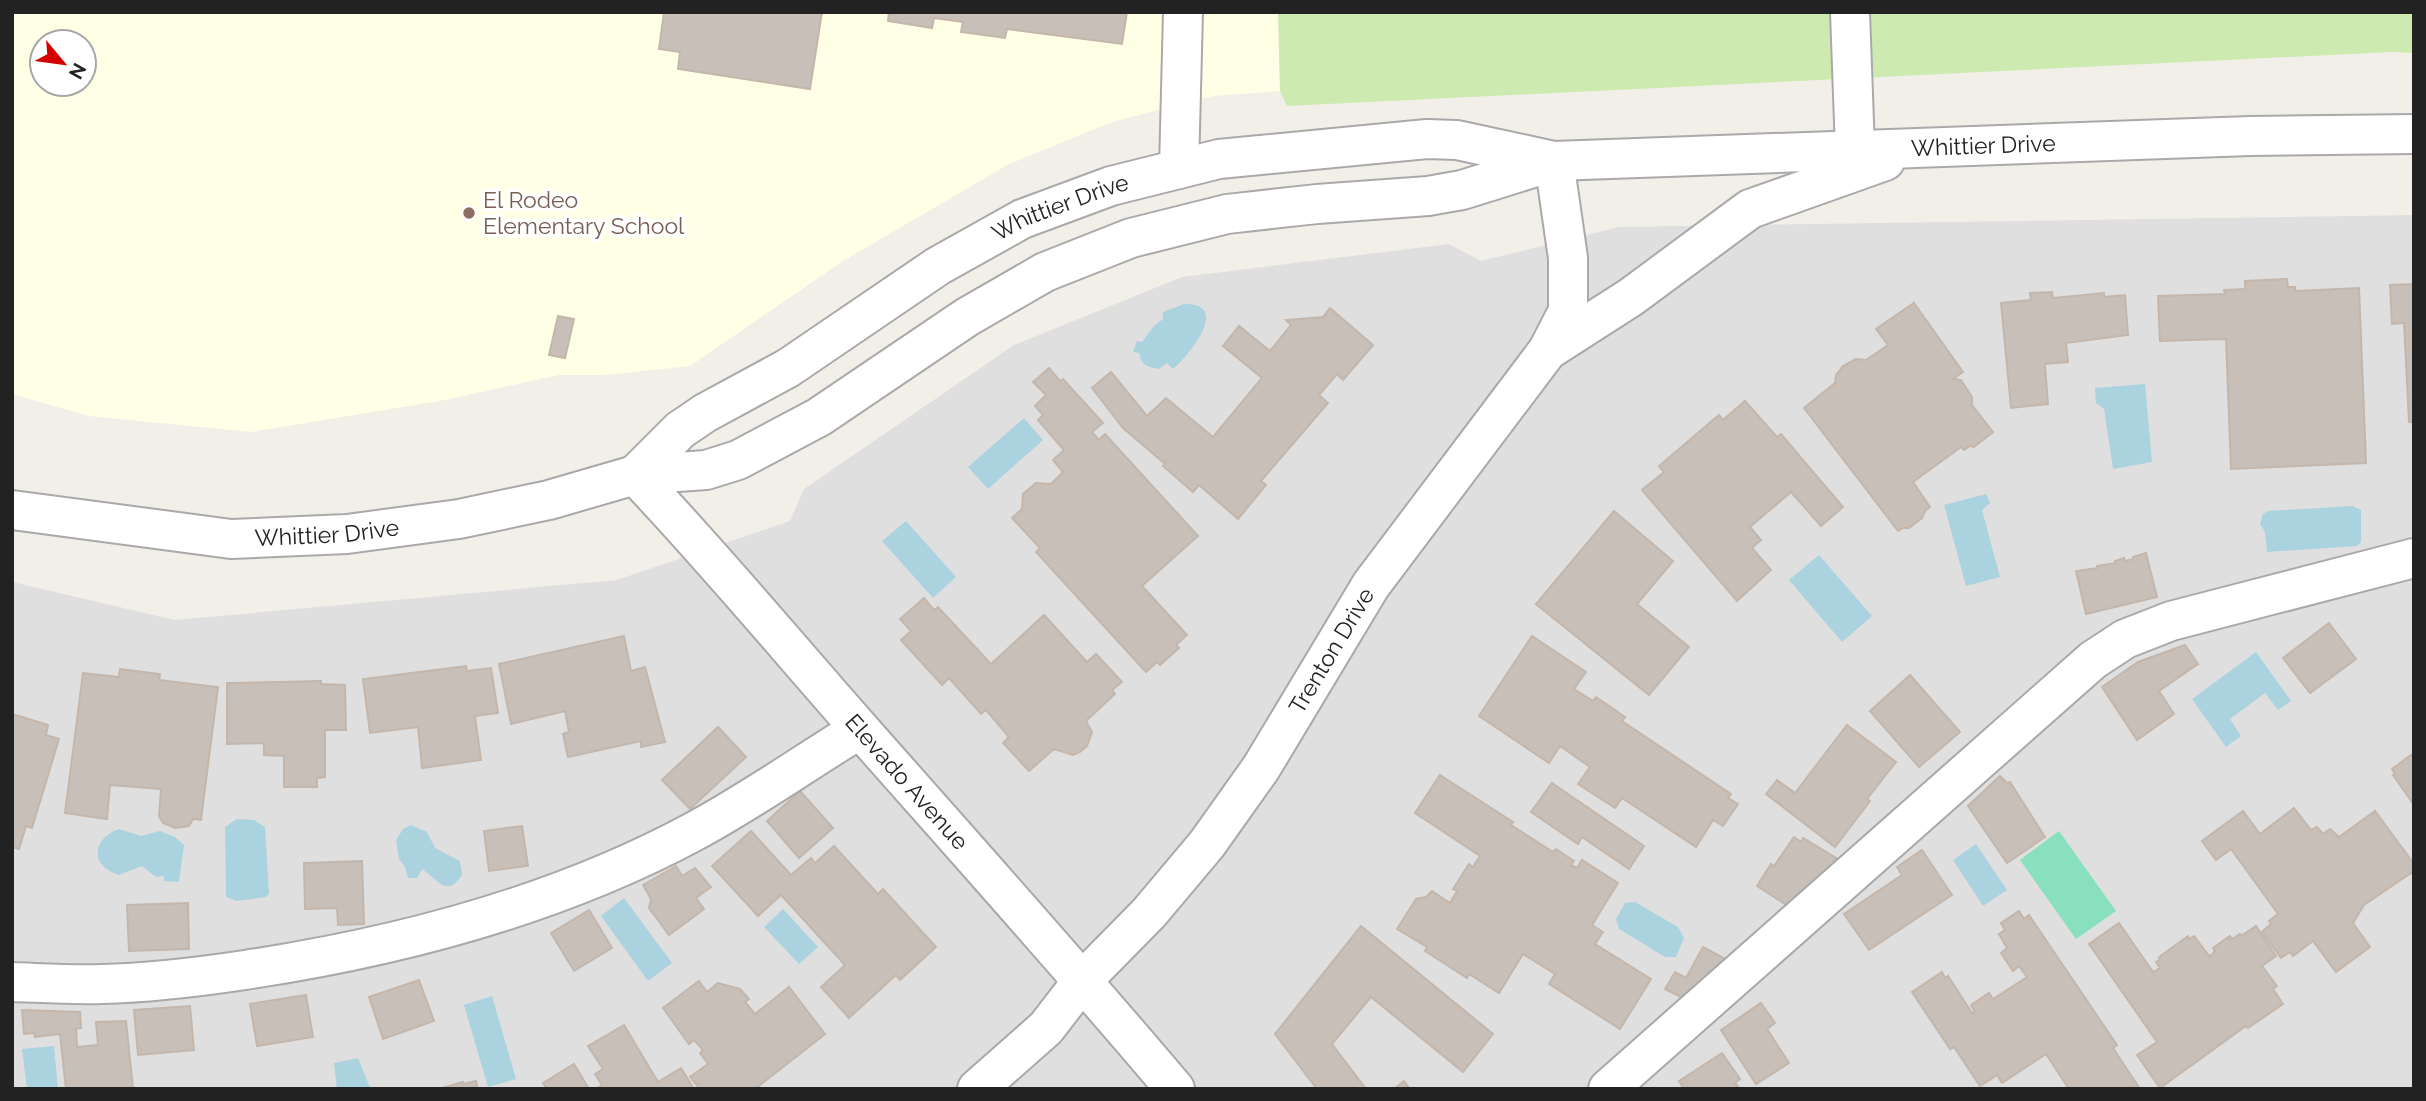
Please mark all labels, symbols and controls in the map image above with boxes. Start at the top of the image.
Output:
north arrow [28,28,98,98]
text: N [65,60,91,83]
street label: Whittier Drive [1910,129,2056,161]
street label: Whittier Drive [987,168,1131,246]
place label: El Rodeo Elementary School [483,186,685,239]
marker: El Rodeo Elementary School [461,205,477,221]
street label: Whittier Drive [254,513,401,551]
street label: Trenton Drive [1283,583,1379,718]
street label: Elevado Avenue [840,708,974,855]

